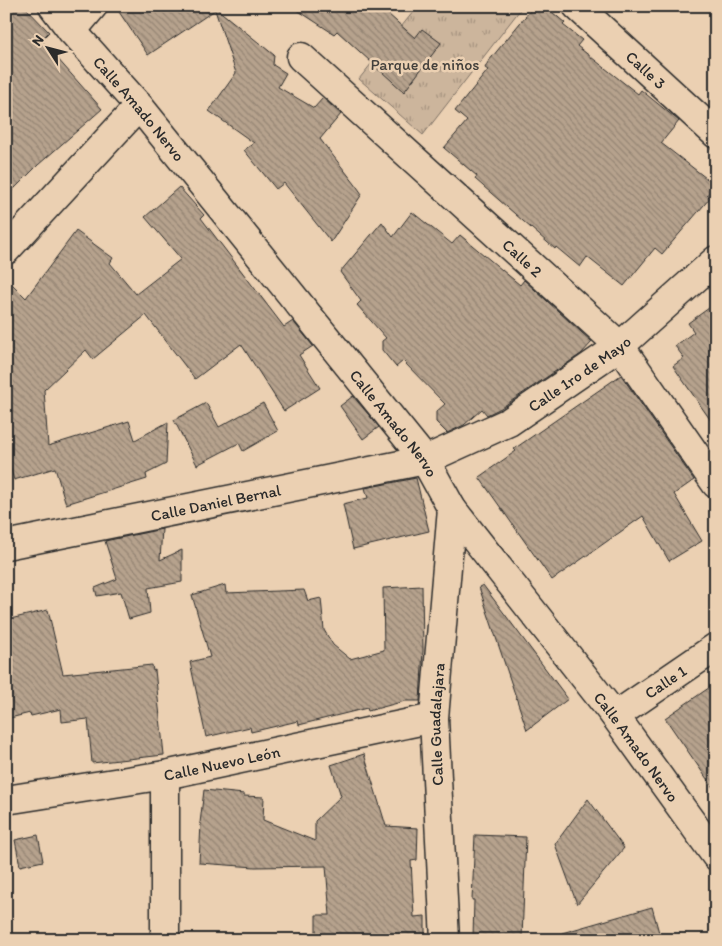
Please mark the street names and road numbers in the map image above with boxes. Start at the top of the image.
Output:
street label: Calle 3 [622,47,670,93]
street label: Calle Amado Nervo [89,52,189,165]
street label: Calle 2 [499,235,547,281]
street label: Calle 1ro de Mayo [524,332,635,416]
street label: Calle Amado Nervo [346,365,442,480]
street label: Calle Daniel Bernal [149,480,283,525]
street label: Calle 1 [641,660,690,703]
street label: Calle Guadalajara [424,662,448,786]
street label: Calle Amado Nervo [590,688,683,805]
street label: Calle Nuevo León [162,741,282,785]

